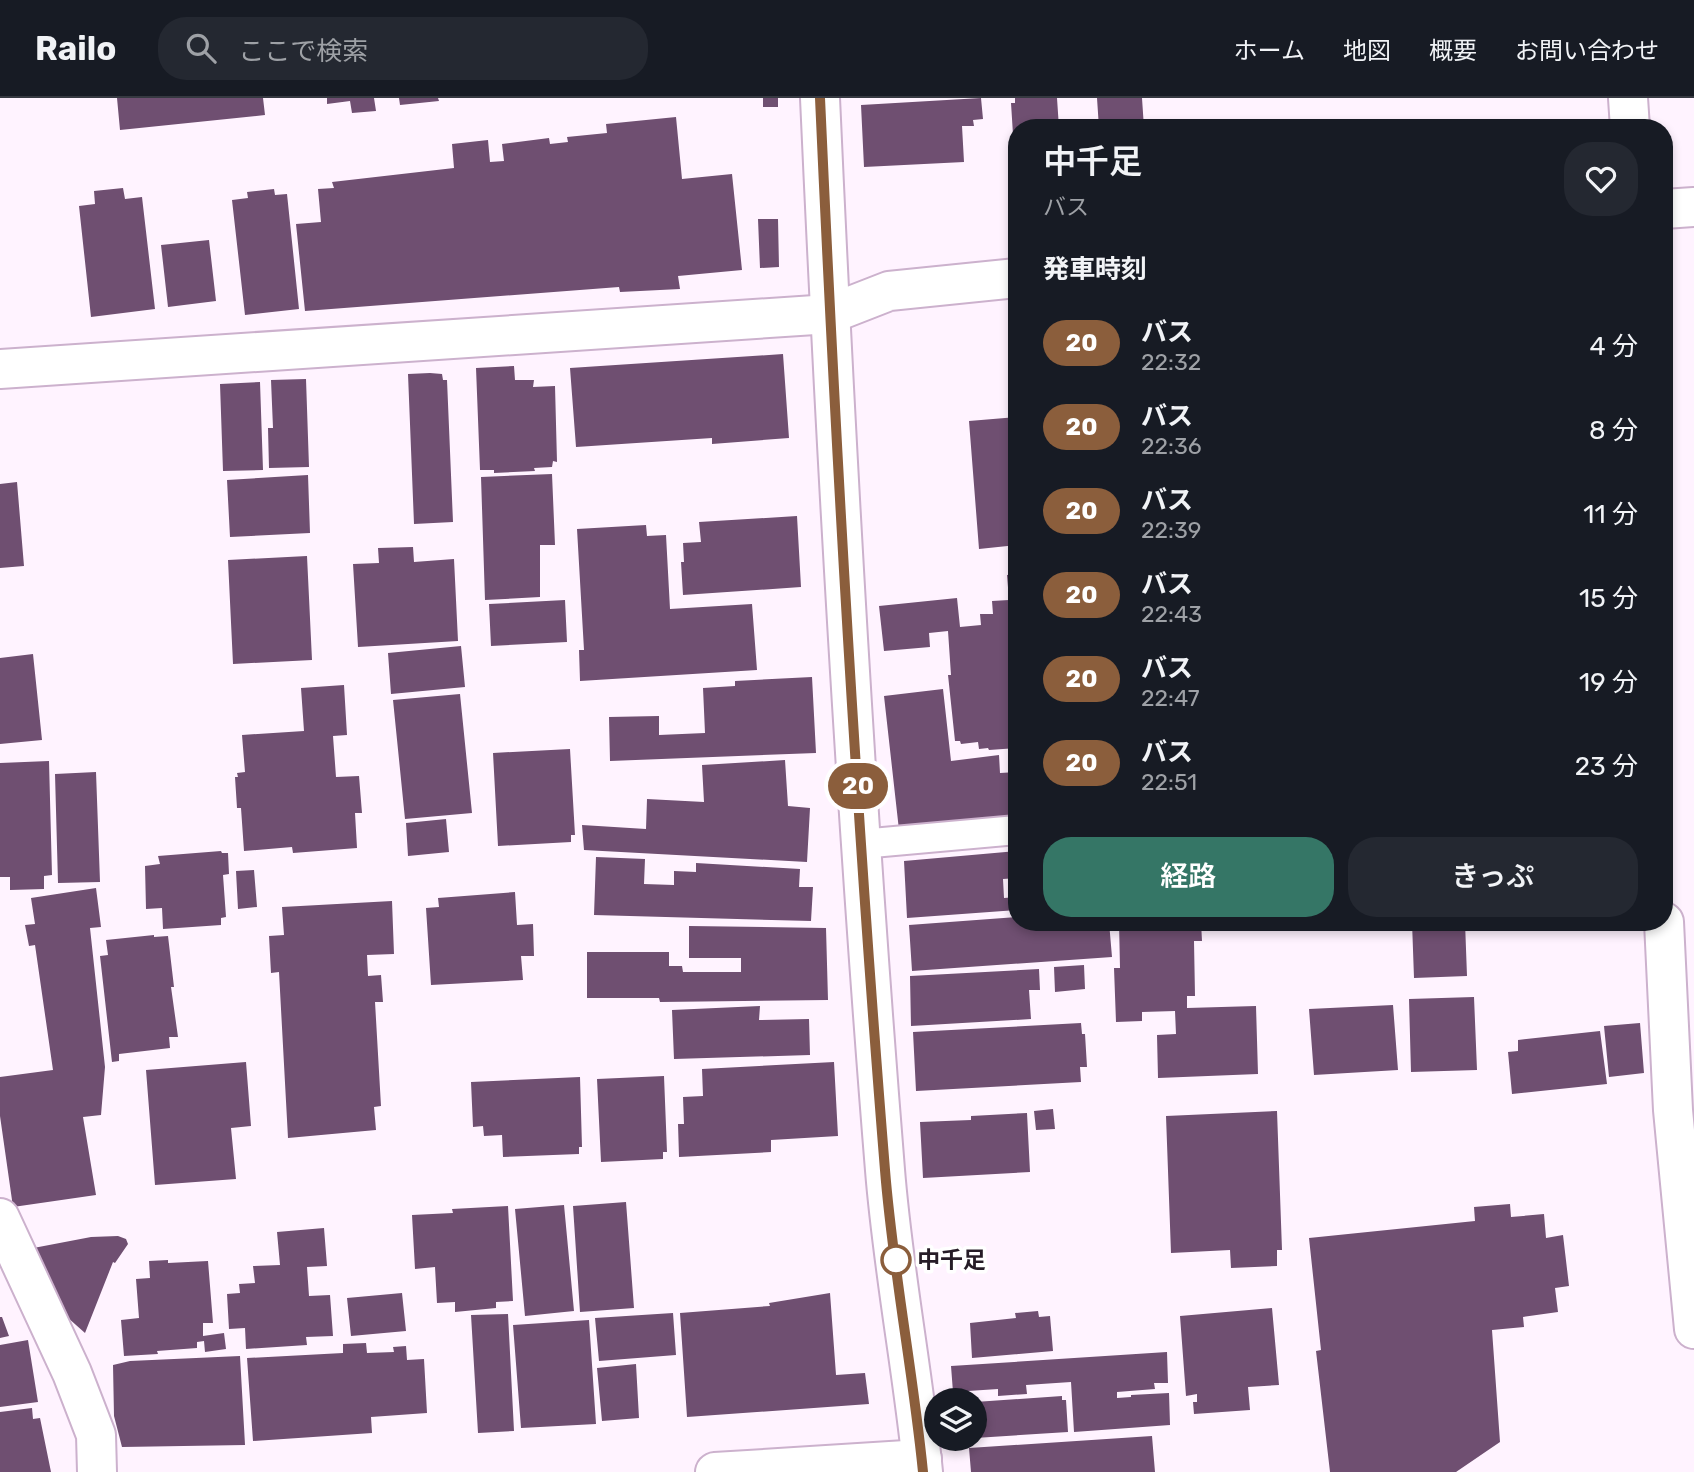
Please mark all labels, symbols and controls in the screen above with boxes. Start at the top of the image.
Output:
search box [158,17,648,80]
text: Railo [35,29,116,68]
icon: search [182,29,220,67]
text: ここで検索 [238,36,368,67]
text: ホーム [1234,37,1305,65]
text: 地図 [1343,37,1391,65]
text: 概要 [1429,37,1477,65]
text: お問い合わせ [1515,37,1659,65]
text: 中千足 [1043,142,1142,181]
button: heart [1564,142,1638,216]
text: バス [1043,193,1089,221]
text: 発車時刻 [1043,254,1147,285]
text: バス [1141,317,1193,348]
text: 20 [1066,329,1097,357]
text: 4 分 [1589,331,1638,362]
text: 22:32 [1141,348,1201,376]
text: バス [1141,401,1193,432]
text: 20 [1066,413,1097,441]
text: 8 分 [1589,415,1638,446]
text: 22:36 [1141,432,1202,460]
text: バス [1141,485,1193,516]
text: 20 [1066,497,1097,525]
text: 11 分 [1583,499,1638,530]
text: 22:39 [1141,516,1201,544]
text: バス [1141,569,1193,600]
text: 20 [1066,581,1097,609]
text: 15 分 [1579,583,1638,614]
text: 22:43 [1141,600,1202,628]
text: バス [1141,653,1193,684]
text: 20 [1066,665,1097,693]
text: 19 分 [1579,667,1638,698]
text: 22:47 [1141,684,1200,712]
text: バス [1141,737,1193,768]
text: 20 [1066,749,1097,777]
text: 23 分 [1575,751,1638,782]
line badge: 20 [826,763,889,809]
text: 22:51 [1141,768,1197,796]
text: 20 [842,772,874,800]
button: 経路 [1043,837,1334,917]
button: きっぷ [1348,837,1638,917]
marker: 中千足 [881,1245,911,1275]
place label: 中千足 [917,1246,986,1274]
map controls [924,1388,987,1451]
button: layers [924,1388,987,1451]

